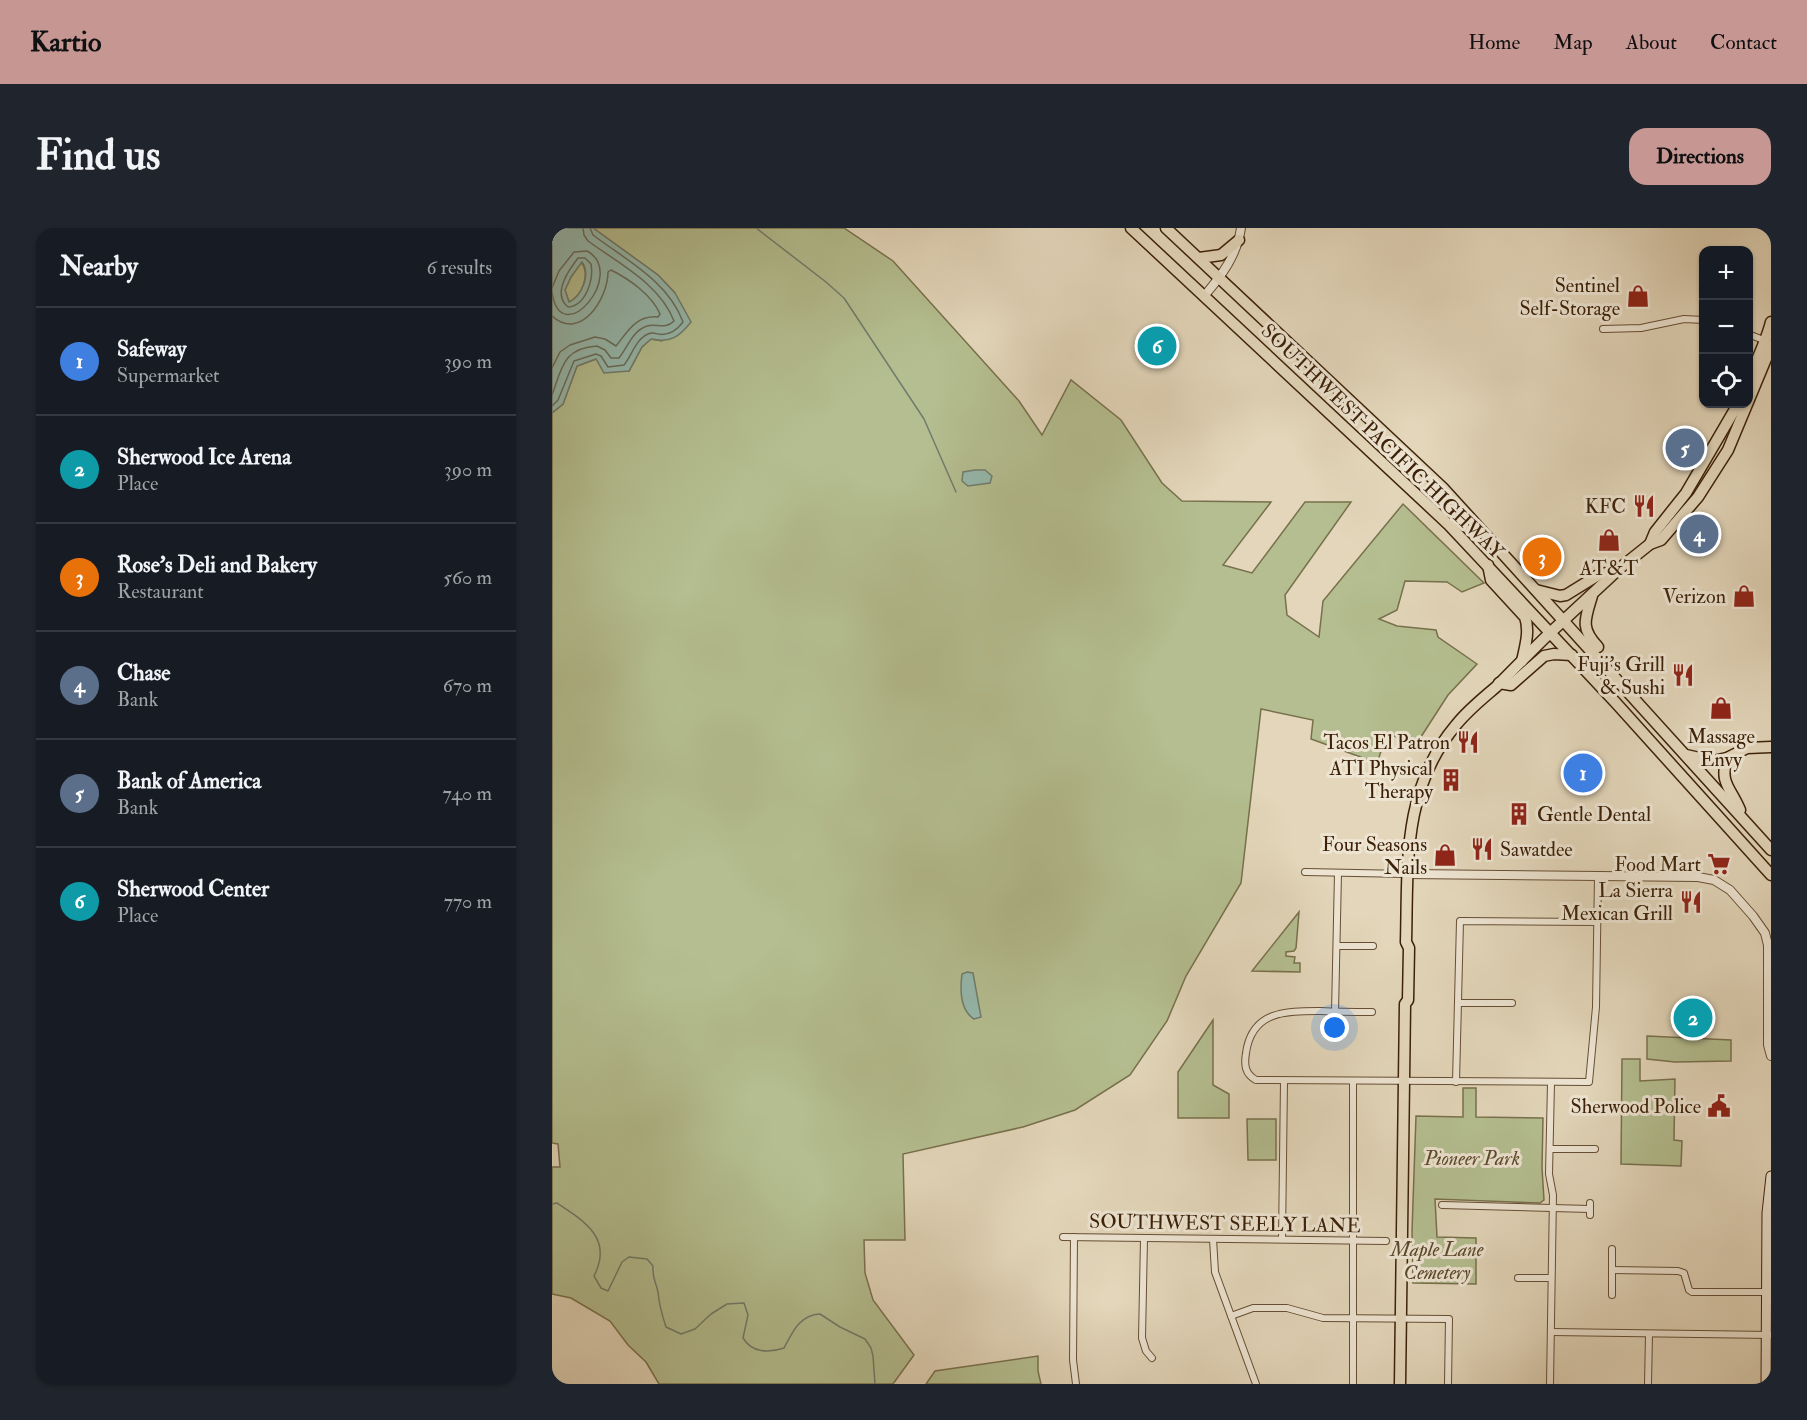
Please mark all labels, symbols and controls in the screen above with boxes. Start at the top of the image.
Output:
text: Kartio [30,25,101,60]
text: Home [1468,29,1520,56]
text: Map [1553,29,1593,56]
text: About [1626,29,1677,56]
text: Contact [1710,29,1777,56]
button: Directions [1629,128,1771,185]
text: Find us [36,130,160,182]
map controls [1699,246,1753,408]
button: + [1699,246,1753,300]
text: Nearby [60,251,138,283]
text: 6 results [426,255,492,280]
place label: Sentinel Self-Storage [1519,273,1620,321]
shop icon: Sentinel Self-Storage [1625,283,1651,309]
button: − [1699,300,1753,354]
street label: SOUTHWEST PACIFIC HIGHWAY [1256,318,1510,565]
pin: 6 [1138,324,1176,368]
text: Safeway [117,335,187,363]
text: 1 [76,349,83,374]
text: 390 m [444,349,492,374]
button: locate [1699,354,1753,408]
text: Supermarket [117,363,220,388]
pin: 5 [1666,426,1704,470]
text: Sherwood Ice Arena [117,443,291,471]
text: 2 [74,457,85,482]
text: 390 m [444,457,492,482]
text: Place [117,471,158,496]
restaurant icon: KFC [1631,493,1657,519]
place label: KFC [1585,494,1626,519]
pin: 4 [1680,512,1718,556]
shop icon: AT&T [1596,527,1622,553]
pin: 3 [1522,534,1562,580]
text: Rose's Deli and Bakery [117,551,317,579]
place label: AT&T [1579,556,1638,581]
text: 3 [76,565,83,590]
text: 560 m [443,565,492,590]
text: Restaurant [117,579,204,604]
shop icon: Verizon [1731,583,1757,609]
place label: Verizon [1663,584,1726,609]
place label: Fuji's Grill & Sushi [1577,652,1665,700]
text: Chase [117,659,170,687]
restaurant icon: Fuji's Grill & Sushi [1670,662,1696,688]
text: 4 [74,673,85,698]
text: 670 m [443,673,492,698]
text: Bank [117,687,158,712]
shop icon: Massage Envy [1708,695,1734,721]
place label: Massage Envy [1687,724,1755,772]
restaurant icon: Tacos El Patron [1455,729,1481,755]
place label: Tacos El Patron [1323,730,1450,755]
pin: 1 [1564,750,1602,796]
place label: ATI Physical Therapy [1329,756,1434,805]
text: Bank of America [117,767,261,795]
building icon: ATI Physical Therapy [1438,767,1464,793]
text: 5 [75,781,84,806]
text: 740 m [443,781,492,806]
text: Bank [117,795,158,820]
building icon: Gentle Dental [1506,801,1532,827]
place label: Gentle Dental [1537,802,1651,827]
place label: Four Seasons Nails [1322,832,1427,880]
restaurant icon: Sawatdee [1469,836,1495,862]
place label: Sawatdee [1500,837,1573,862]
shop icon: Four Seasons Nails [1432,842,1458,868]
supermarket icon: Food Mart [1706,851,1732,877]
place label: Food Mart [1614,852,1702,877]
text: Sherwood Center [117,875,269,903]
place label: La Sierra Mexican Grill [1561,878,1674,926]
text: 6 [74,889,85,914]
text: 770 m [444,889,492,914]
restaurant icon: La Sierra Mexican Grill [1678,889,1704,915]
text: Place [117,903,158,928]
pin: 2 [1674,996,1712,1040]
your location [1320,1013,1349,1042]
public building icon: Sherwood Police [1706,1093,1732,1119]
place label: Sherwood Police [1571,1094,1701,1119]
park label: Pioneer Park [1423,1146,1520,1171]
street label: SOUTHWEST SEELY LANE [1089,1209,1361,1238]
park label: Maple Lane Cemetery [1390,1237,1484,1285]

